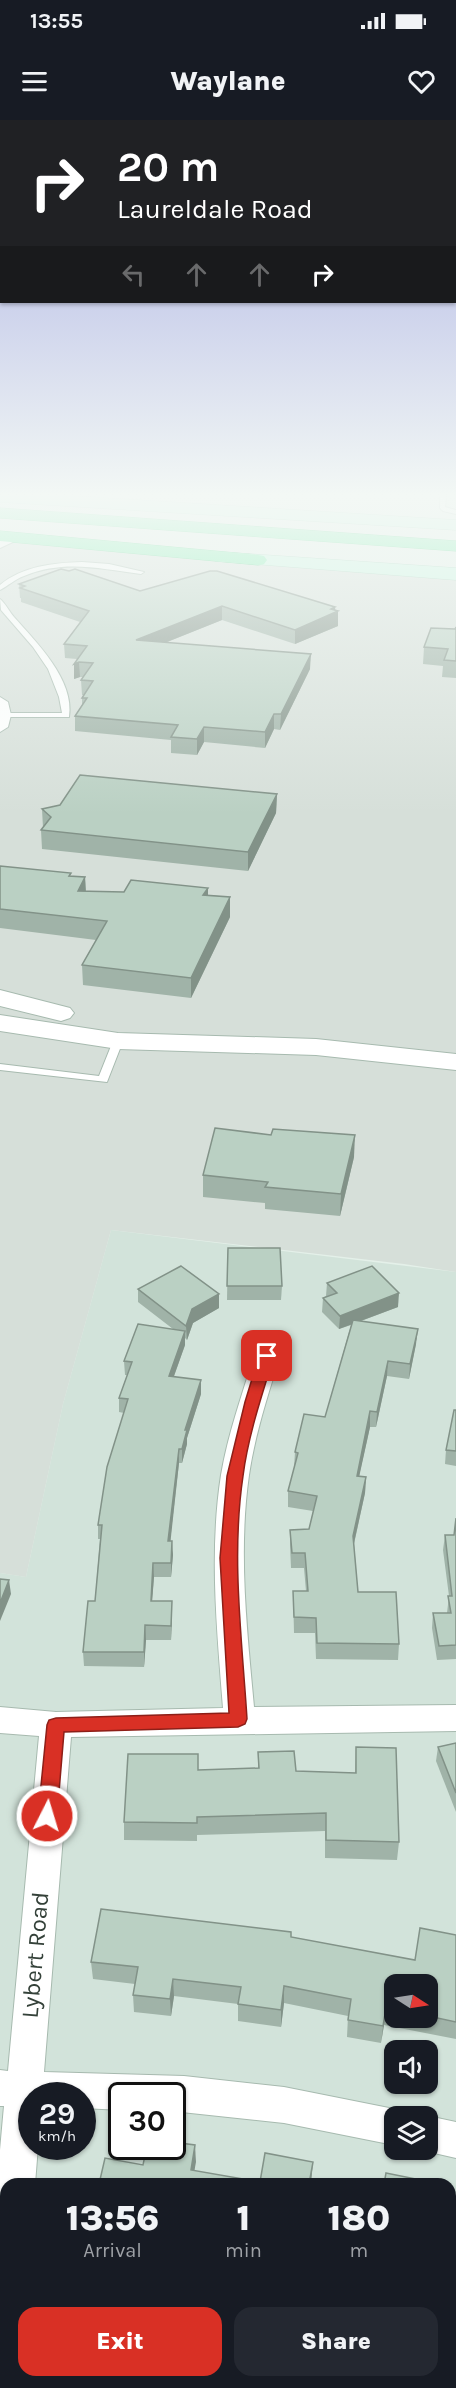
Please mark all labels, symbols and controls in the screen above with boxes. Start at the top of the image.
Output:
text: 13:55 [30,8,83,34]
icon: menu [18,65,51,98]
text: Waylane [170,65,286,97]
icon: heart [405,65,438,98]
text: 20 m [117,142,219,192]
icon: right [18,144,96,222]
text: Laureldale Road [117,193,313,225]
icon: left [117,258,150,291]
icon: ahead [180,258,213,291]
icon: ahead [243,258,276,291]
icon: right [306,258,339,291]
pin [241,1330,292,1381]
icon: arrive [250,1339,283,1372]
position arrow [15,1784,79,1848]
street label: Lybert Road [16,1891,54,2019]
north arrow [384,1974,438,2028]
map controls [384,1974,438,2160]
button: sound [384,2040,438,2094]
speed limit sign: 30 [108,2082,186,2160]
text: 29 [39,2096,75,2132]
button: layers [384,2106,438,2160]
text: km/h [38,2127,76,2145]
text: 13:56 [66,2197,159,2239]
text: 1 [236,2197,250,2239]
text: 180 [328,2197,390,2239]
text: Arrival [83,2239,142,2262]
text: min [225,2239,262,2262]
text: m [350,2239,368,2262]
button: Exit [18,2307,222,2376]
button: Share [234,2307,438,2376]

